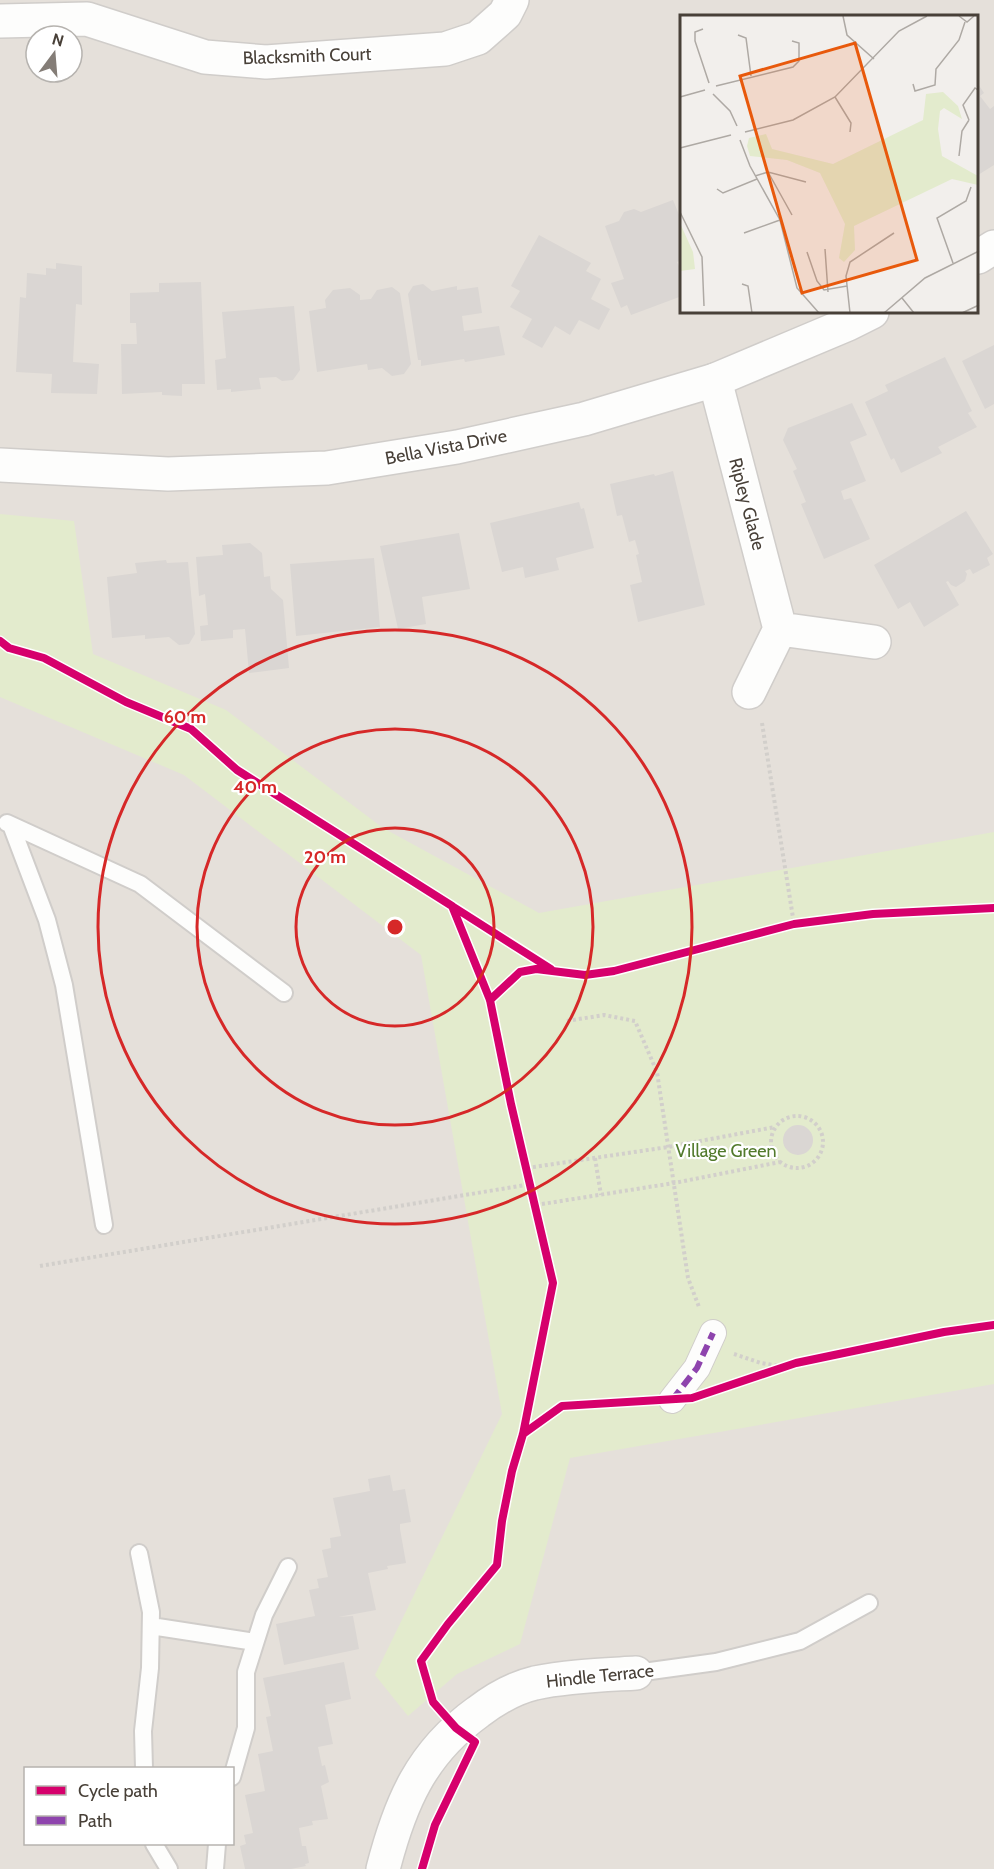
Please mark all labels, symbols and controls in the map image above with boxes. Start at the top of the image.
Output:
inset map [680,15,979,314]
north arrow [24,24,84,84]
text: N [50,29,66,51]
street label: Blacksmith Court [242,43,372,69]
street label: Bella Vista Drive [383,424,509,470]
street label: Ripley Glade [724,455,770,553]
text: 60 m [164,706,206,728]
text: 40 m [233,776,277,798]
text: 20 m [304,846,346,868]
centre of rings [385,917,405,937]
park label: Village Green [676,1140,776,1162]
street label: Hindle Terrace [545,1659,655,1693]
legend [24,1767,234,1845]
text: Cycle path [78,1780,158,1802]
text: Path [78,1810,112,1832]

